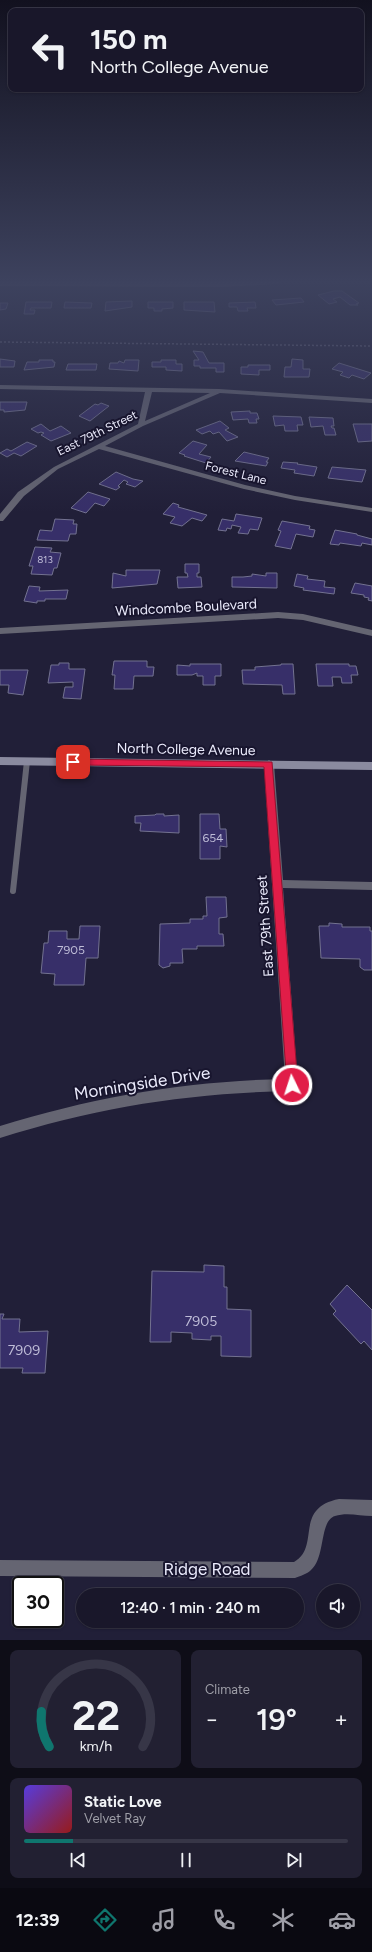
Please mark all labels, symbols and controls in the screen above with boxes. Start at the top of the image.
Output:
text: 150 m [90,22,167,56]
icon: left [24,24,76,76]
text: North College Avenue [90,56,269,78]
street label: East 79th Street [55,407,140,458]
street label: Forest Lane [204,459,269,487]
house number: 813 [37,553,53,566]
street label: Windcombe Boulevard [115,595,257,620]
street label: North College Avenue [116,740,256,759]
pin [56,745,90,779]
icon: arrive [62,751,84,773]
house number: 654 [202,831,224,845]
street label: East 79th Street [253,875,278,977]
house number: 7905 [57,943,85,957]
street label: Morningside Drive [73,1062,211,1104]
position arrow [271,1064,313,1106]
house number: 7905 [185,1313,217,1330]
house number: 7909 [8,1342,40,1359]
street label: Ridge Road [163,1559,251,1579]
speed limit sign: 30 [12,1576,64,1628]
map controls [316,1584,360,1628]
button: sound [316,1584,360,1628]
text: 12:40 · 1 min · 240 m [120,1599,260,1617]
text: Climate [205,1682,250,1697]
text: 22 [71,1690,120,1740]
text: 19° [256,1701,297,1738]
text: − [205,1706,219,1733]
text: + [334,1706,348,1733]
text: km/h [79,1737,112,1755]
text: Static Love [84,1793,162,1811]
text: Velvet Ray [84,1811,146,1826]
icon: previous [67,1849,89,1871]
icon: pause [175,1849,197,1871]
icon: next [283,1849,305,1871]
icon: directions [91,1906,119,1934]
icon: music [150,1906,178,1934]
icon: phone [210,1906,238,1934]
icon: climate [269,1906,297,1934]
icon: car [328,1906,356,1934]
text: 12:39 [16,1909,60,1931]

